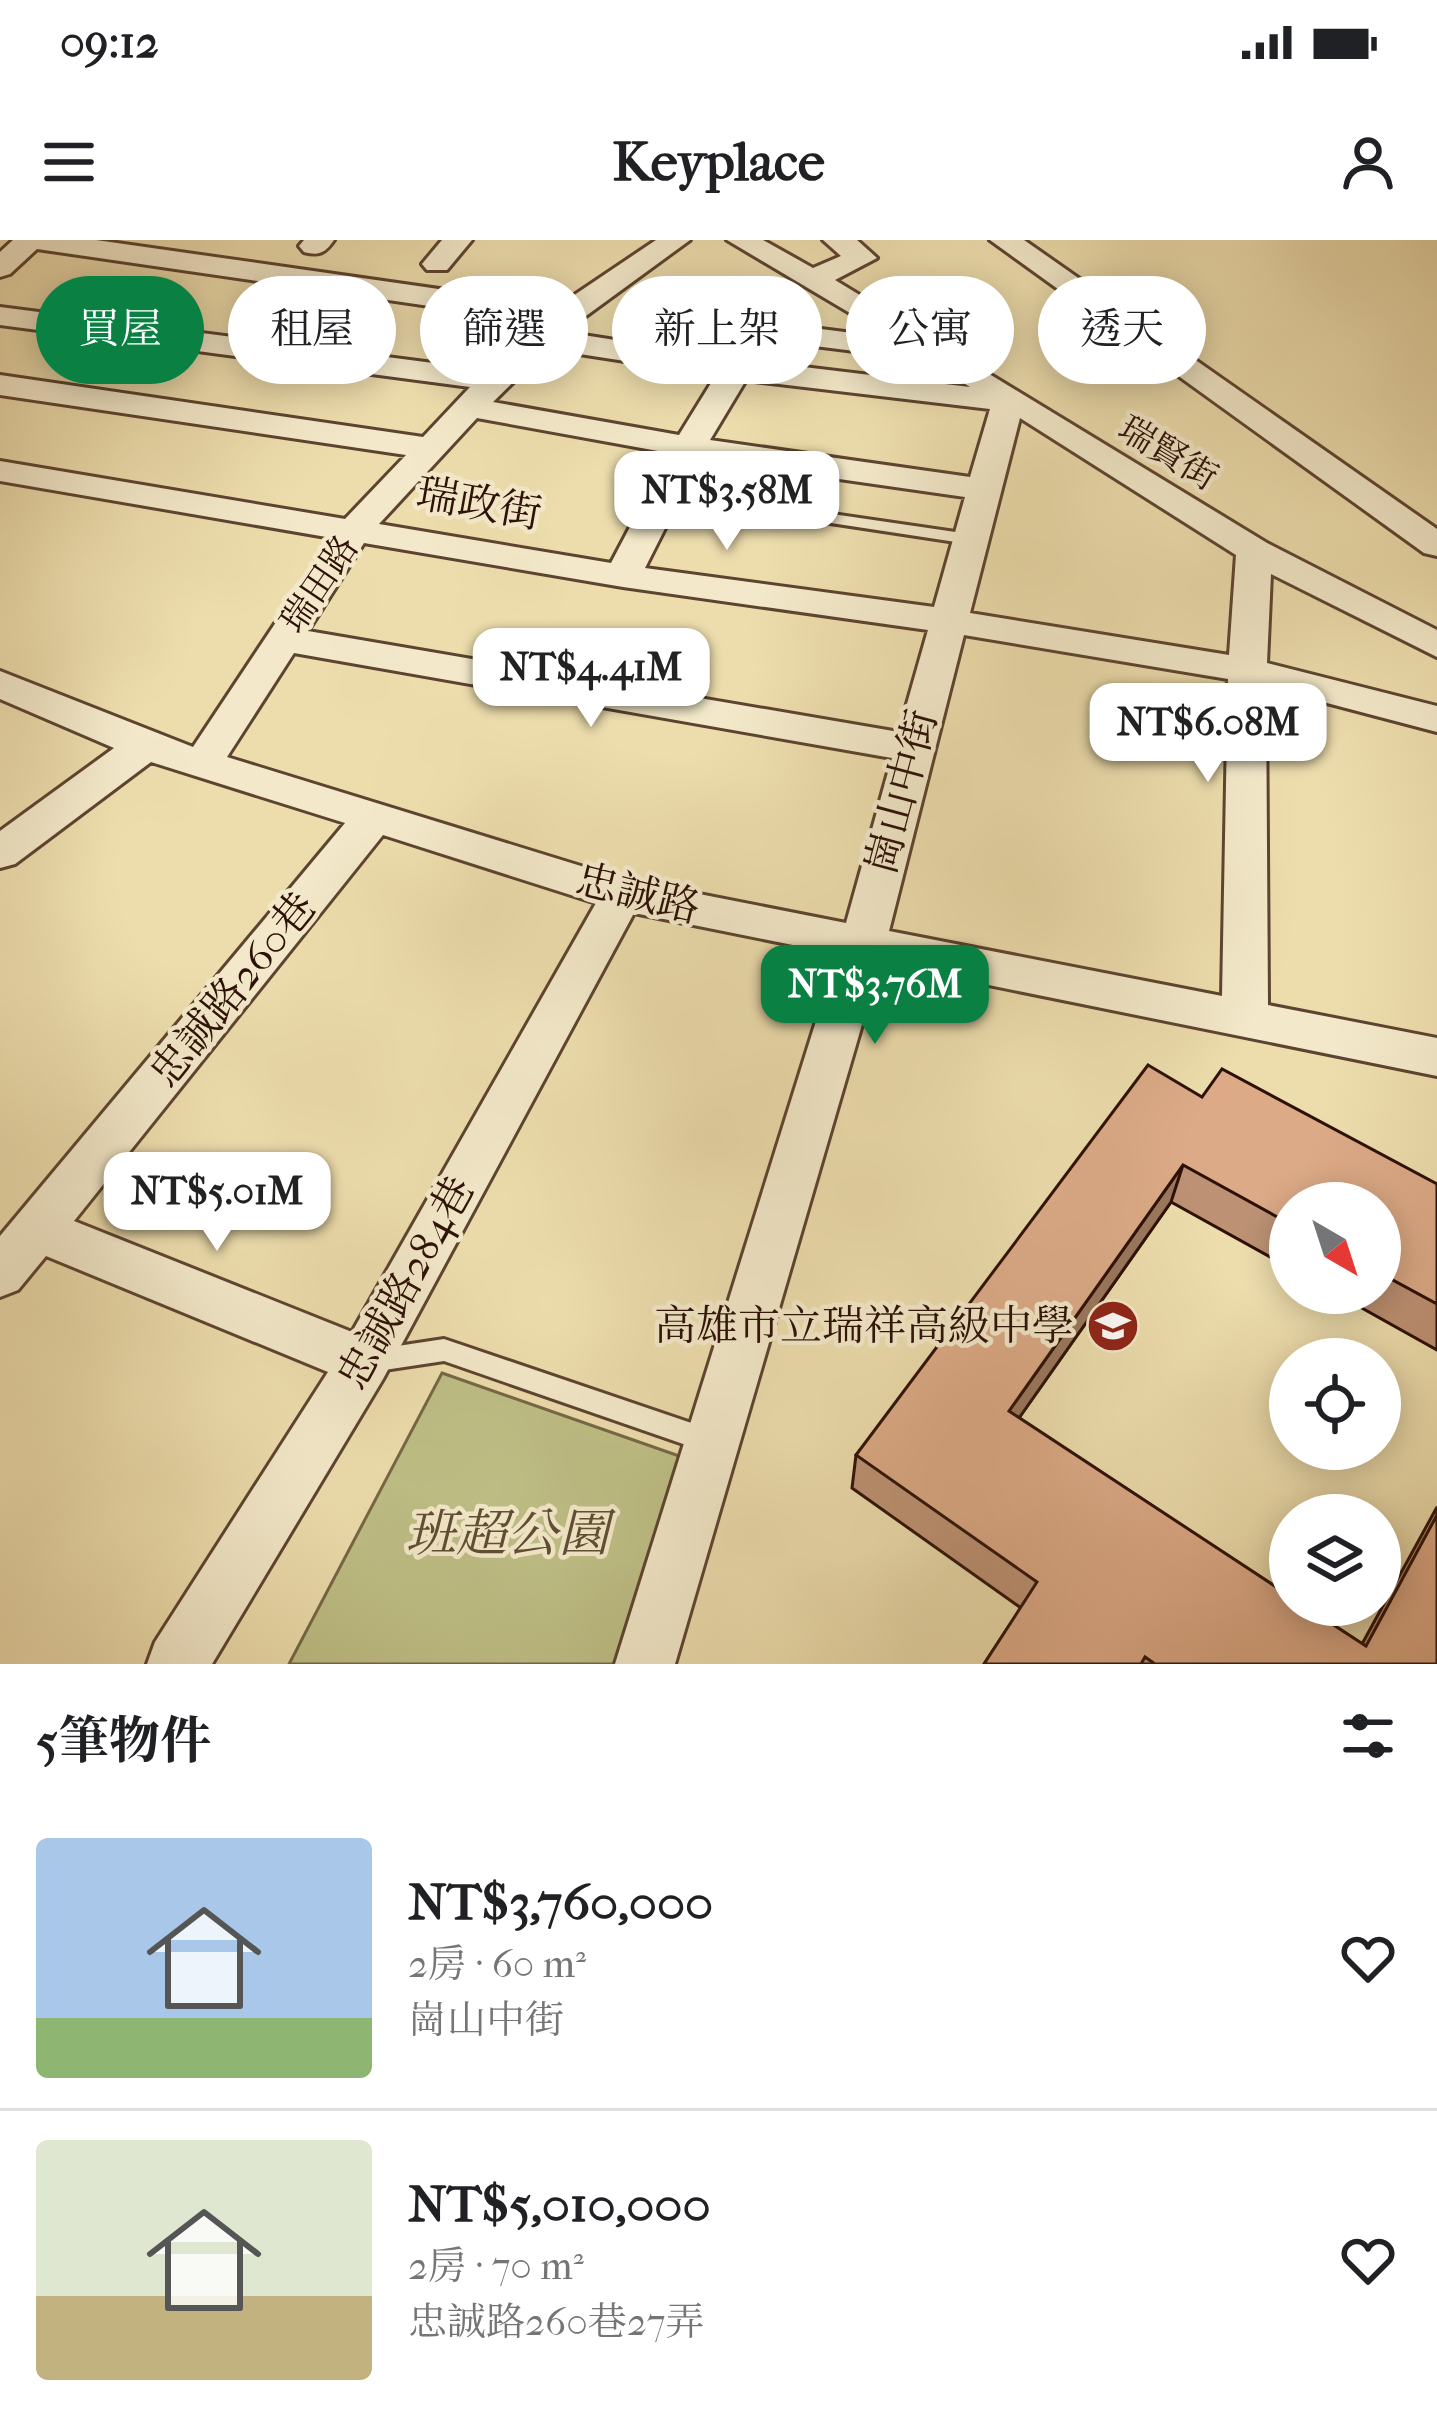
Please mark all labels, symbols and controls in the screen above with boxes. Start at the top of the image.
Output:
text: 09:12 [60,16,159,69]
icon: menu [36,129,102,195]
icon: person [1335,129,1401,195]
text: Keyplace [612,131,825,194]
chip: 買屋 [36,276,204,384]
chip: 租屋 [228,276,396,384]
chip: 篩選 [420,276,588,384]
chip: 新上架 [612,276,822,384]
chip: 公寓 [846,276,1014,384]
chip: 透天 [1038,276,1206,384]
street label: 瑞賢街 [1111,407,1225,499]
pin: NT$3.58M [603,451,851,553]
text: NT$3.58M [641,467,813,513]
street label: 瑞政街 [413,469,545,539]
street label: 瑞田路 [271,527,367,641]
pin: NT$4.41M [467,628,715,730]
text: NT$4.41M [500,644,682,690]
pin: NT$6.08M [1084,683,1332,785]
text: NT$6.08M [1117,699,1299,745]
street label: 崗山中街 [857,705,947,879]
street label: 忠誠路 [571,855,705,933]
street label: 忠誠路260巷 [140,883,326,1097]
pin: NT$3.76M [751,945,999,1047]
text: NT$3.76M [788,961,962,1007]
pin: NT$5.01M [93,1152,341,1254]
text: NT$5.01M [131,1168,303,1214]
street label: 忠誠路284巷 [328,1168,484,1398]
north arrow [1269,1182,1401,1314]
map controls [1269,1182,1401,1626]
school or university icon: 高雄市立瑞祥高級中學 [1085,1298,1141,1354]
place label: 高雄市立瑞祥高級中學 [654,1302,1074,1351]
button: locate [1269,1338,1401,1470]
button: layers [1269,1494,1401,1626]
park label: 班超公園 [405,1504,616,1564]
icon: filters [1335,1703,1401,1769]
text: 5筆物件 [36,1711,211,1771]
text: NT$3,760,000 [408,1872,713,1932]
icon: home [132,1886,276,2030]
icon: heart [1335,1925,1401,1991]
text: 2房 · 60 m² [408,1941,586,1987]
text: 崗山中街 [408,1997,564,2043]
text: NT$5,010,000 [408,2174,711,2234]
icon: home [132,2188,276,2332]
icon: heart [1335,2227,1401,2293]
text: 2房 · 70 m² [408,2243,584,2289]
text: 忠誠路260巷27弄 [408,2299,705,2345]

